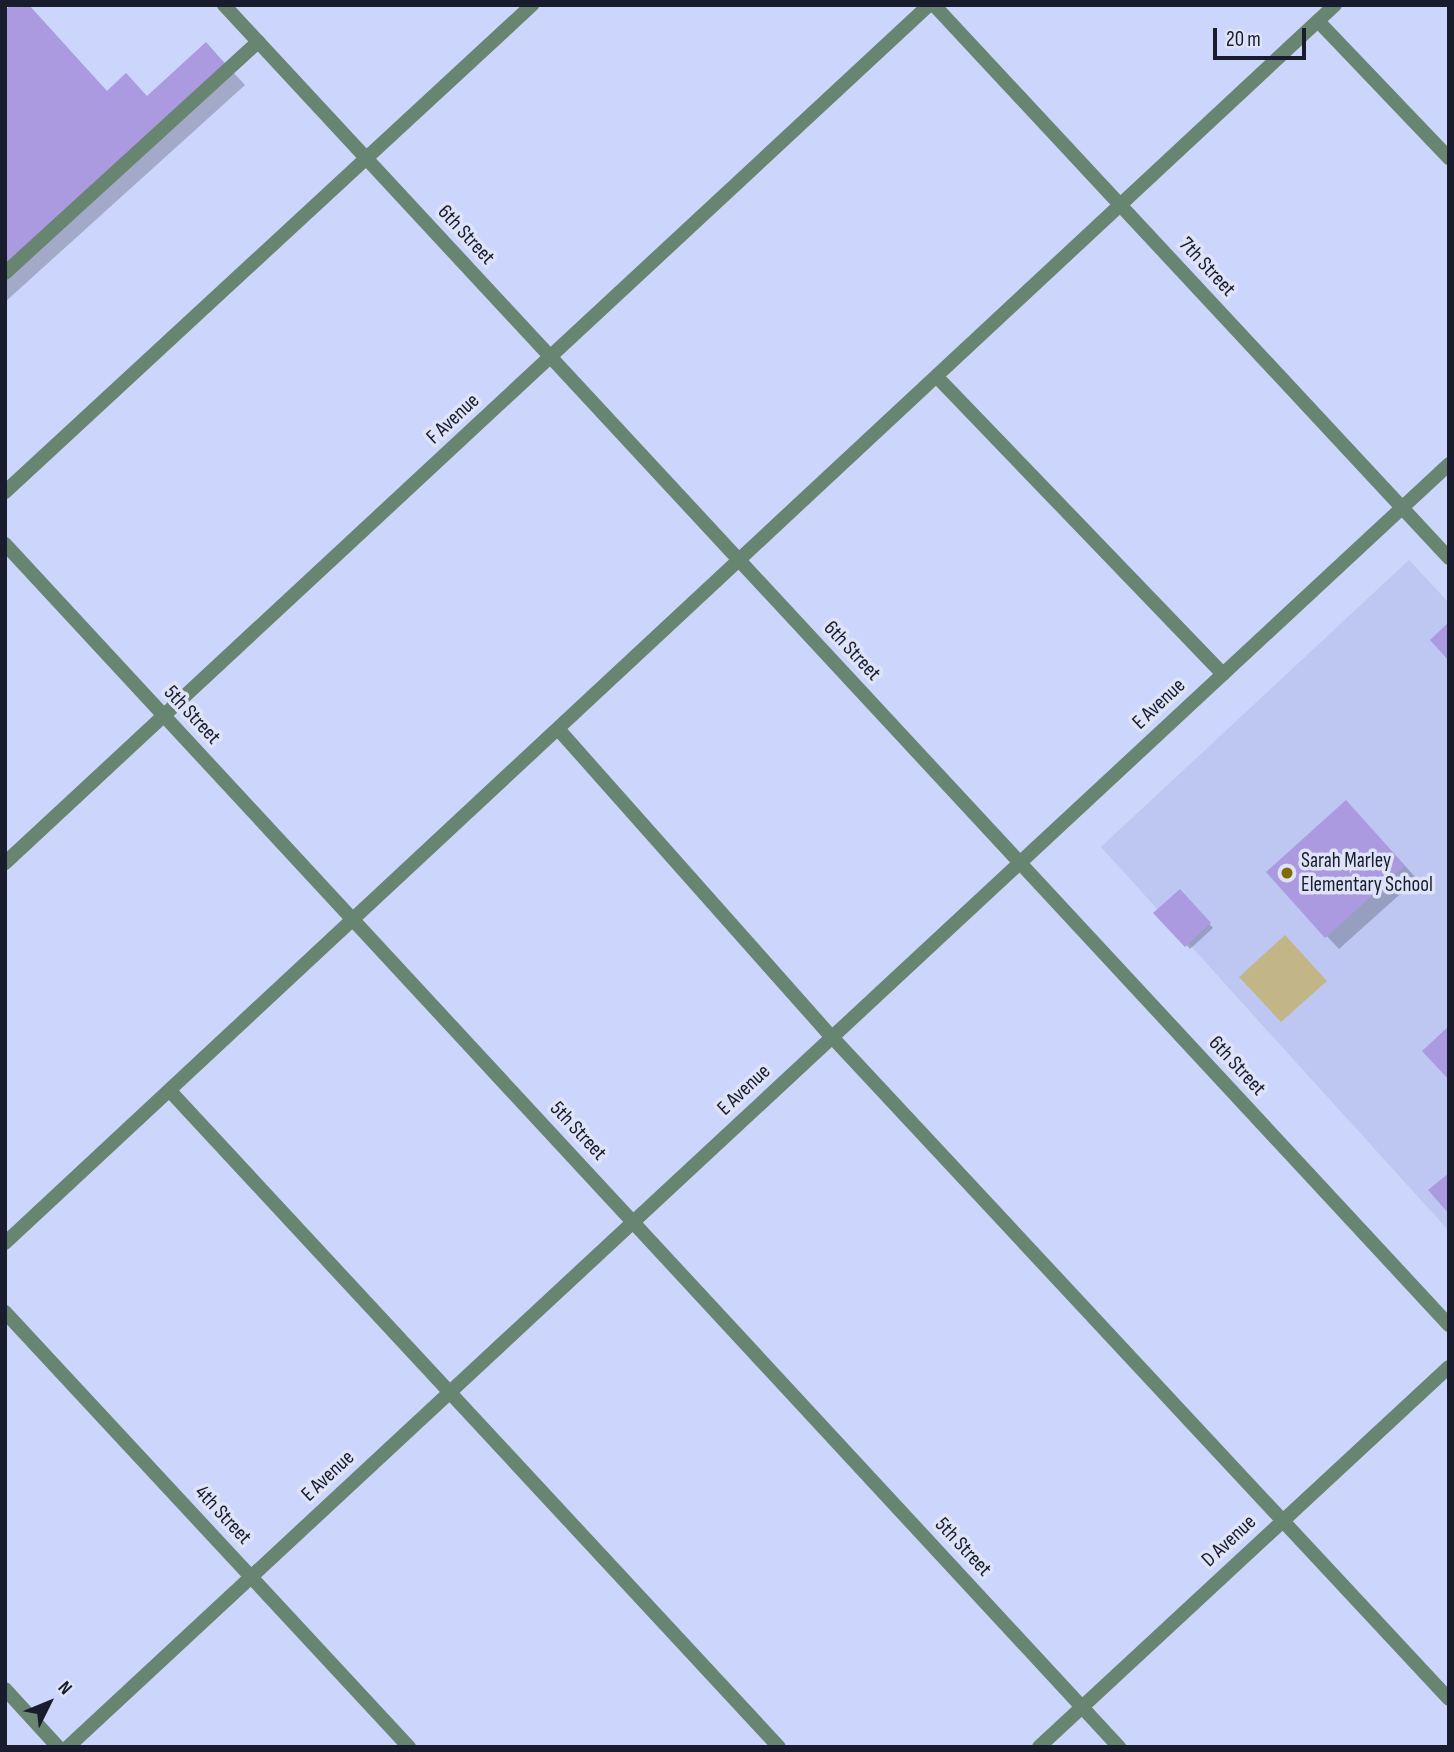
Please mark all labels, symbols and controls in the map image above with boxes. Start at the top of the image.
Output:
scale bar [1216,14,1309,58]
text: 20 m [1226,27,1261,52]
street label: 6th Street [432,200,500,270]
street label: 7th Street [1173,232,1241,302]
street label: F Avenue [421,388,485,450]
street label: 6th Street [818,616,886,686]
street label: E Avenue [1127,673,1191,735]
street label: 5th Street [158,680,226,750]
place label: Sarah Marley Elementary School [1301,848,1433,898]
marker: Sarah Marley Elementary School [1279,865,1295,881]
street label: 6th Street [1203,1031,1271,1101]
street label: E Avenue [712,1059,776,1121]
street label: 5th Street [544,1096,612,1166]
street label: E Avenue [296,1445,360,1507]
street label: 4th Street [189,1480,257,1550]
street label: D Avenue [1197,1510,1261,1572]
street label: 5th Street [929,1512,997,1582]
north arrow [14,1668,84,1738]
text: N [53,1677,77,1700]

